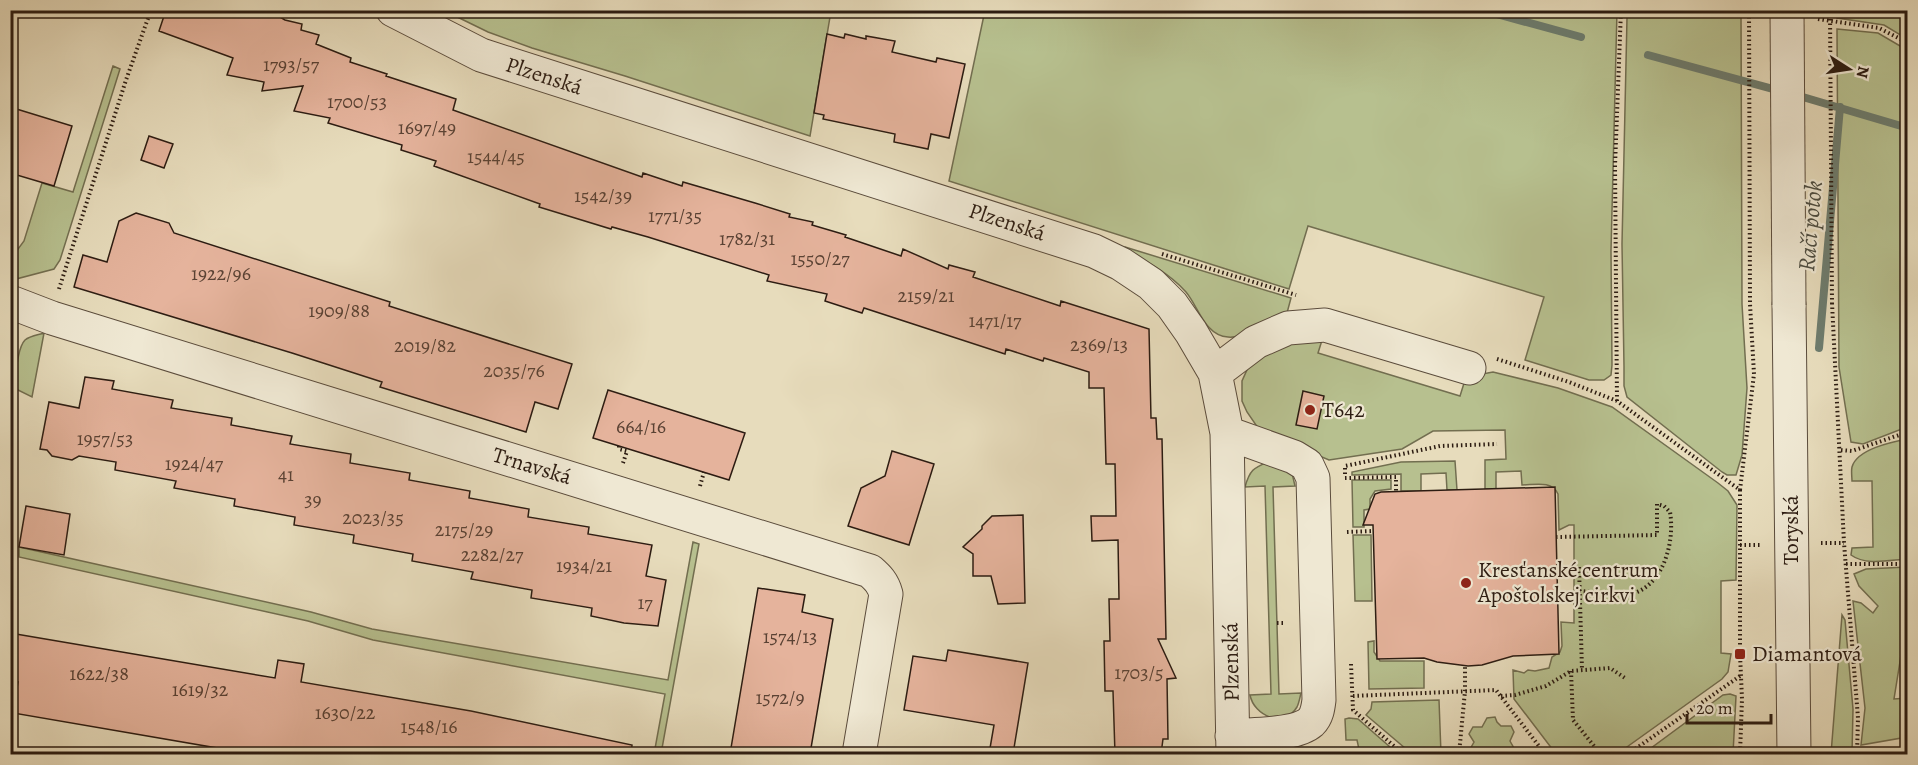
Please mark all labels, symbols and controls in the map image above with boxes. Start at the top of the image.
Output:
north arrow [1819,39,1879,99]
street label: Plzenská [502,50,587,103]
house number: 1793/57 [263,51,320,78]
text: N [1851,64,1875,80]
house number: 1700/53 [327,88,387,115]
house number: 1697/49 [398,114,456,141]
house number: 1544/45 [467,143,525,170]
water label: Račí potok [1790,179,1830,273]
house number: 1542/39 [574,182,632,209]
street label: Plzenská [965,196,1050,249]
house number: 1771/35 [648,202,702,229]
house number: 1782/31 [719,225,775,252]
house number: 1550/27 [790,245,850,272]
house number: 1922/96 [191,260,251,287]
house number: 2159/21 [898,282,955,309]
house number: 1909/88 [308,297,370,324]
house number: 1471/17 [969,307,1022,334]
house number: 2369/13 [1070,331,1128,358]
house number: 2019/82 [394,332,456,359]
house number: 2035/76 [483,357,545,384]
place label: T642 [1322,395,1365,425]
marker: T642 [1303,403,1317,417]
house number: 664/16 [616,413,666,440]
house number: 1957/53 [77,425,133,452]
street label: Trnavská [489,440,576,492]
house number: 1924/47 [165,450,224,477]
house number: 41 [278,461,294,488]
house number: 39 [304,486,322,513]
street label: Toryská [1776,494,1806,565]
house number: 2023/35 [342,504,404,531]
house number: 2175/29 [435,516,493,543]
house number: 2282/27 [461,541,524,568]
house number: 1934/21 [556,552,612,579]
place label: Kresťanské centrum Apoštolskej cirkvi [1477,555,1659,610]
marker: Kresťanské centrum Apoštolskej cirkvi [1459,576,1473,590]
house number: 17 [637,589,653,616]
street label: Plzenská [1215,621,1247,702]
house number: 1574/13 [763,623,817,650]
place label: Diamantová [1752,639,1863,669]
marker: Diamantová [1733,647,1747,661]
house number: 1703/5 [1114,659,1164,686]
house number: 1622/38 [69,660,129,687]
house number: 1619/32 [172,676,229,703]
house number: 1572/9 [755,684,805,711]
scale bar [1687,687,1771,725]
text: 20 m [1696,696,1733,720]
house number: 1630/22 [315,699,376,726]
house number: 1548/16 [401,713,457,740]

